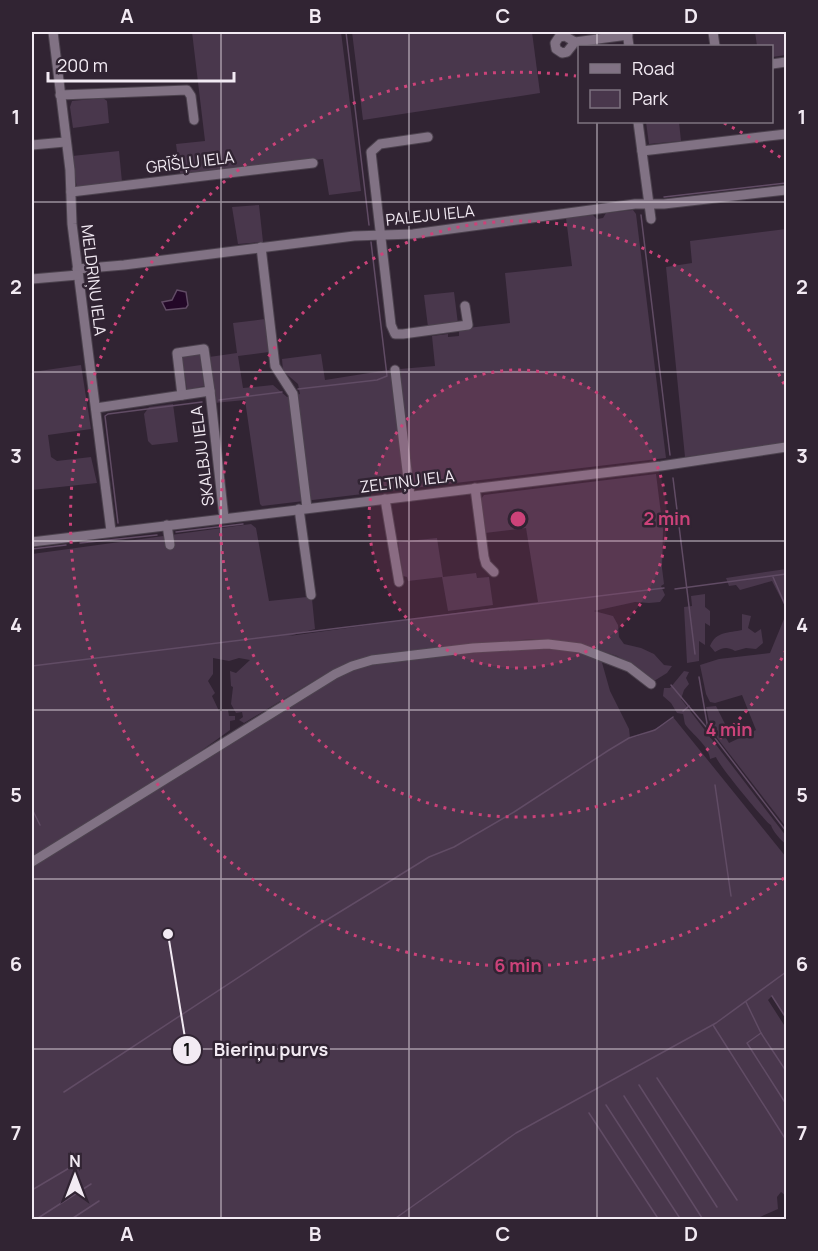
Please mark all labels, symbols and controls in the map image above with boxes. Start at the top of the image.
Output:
text: A [120,2,134,29]
text: B [309,2,322,29]
text: C [496,2,510,29]
text: D [684,2,698,29]
scale bar [48,45,234,83]
legend [578,45,773,123]
text: 200 m [57,53,108,77]
text: Road [632,56,675,80]
text: Park [632,86,669,110]
text: 1 [12,103,20,130]
text: 1 [798,103,806,130]
street label: GRĪŠĻU IELA [145,146,235,178]
street label: PALEJU IELA [384,199,476,231]
street label: MELDRIŅU IELA [76,223,112,337]
text: 2 [10,273,22,300]
text: 2 [796,273,808,300]
street label: SKALBJU IELA [185,405,219,507]
text: 3 [10,442,22,469]
text: 3 [796,442,808,469]
street label: ZELTIŅU IELA [358,464,456,498]
text: 2 min [644,506,690,530]
centre of rings [508,509,528,529]
text: 4 [10,611,22,638]
text: 4 [796,611,808,638]
text: 4 min [705,717,753,741]
text: 5 [10,781,22,808]
text: 5 [796,781,808,808]
text: 6 [10,950,22,977]
text: 6 [796,950,808,977]
text: 6 min [494,953,542,977]
callout: Bieriņu purvs [172,1032,340,1068]
text: 1 [183,1037,191,1061]
text: Bieriņu purvs [214,1037,328,1062]
text: 7 [11,1119,21,1146]
text: 7 [797,1119,807,1146]
north arrow [45,1146,105,1206]
text: N [69,1150,81,1172]
text: A [120,1220,134,1247]
text: B [309,1220,322,1247]
text: C [496,1220,510,1247]
text: D [684,1220,698,1247]

